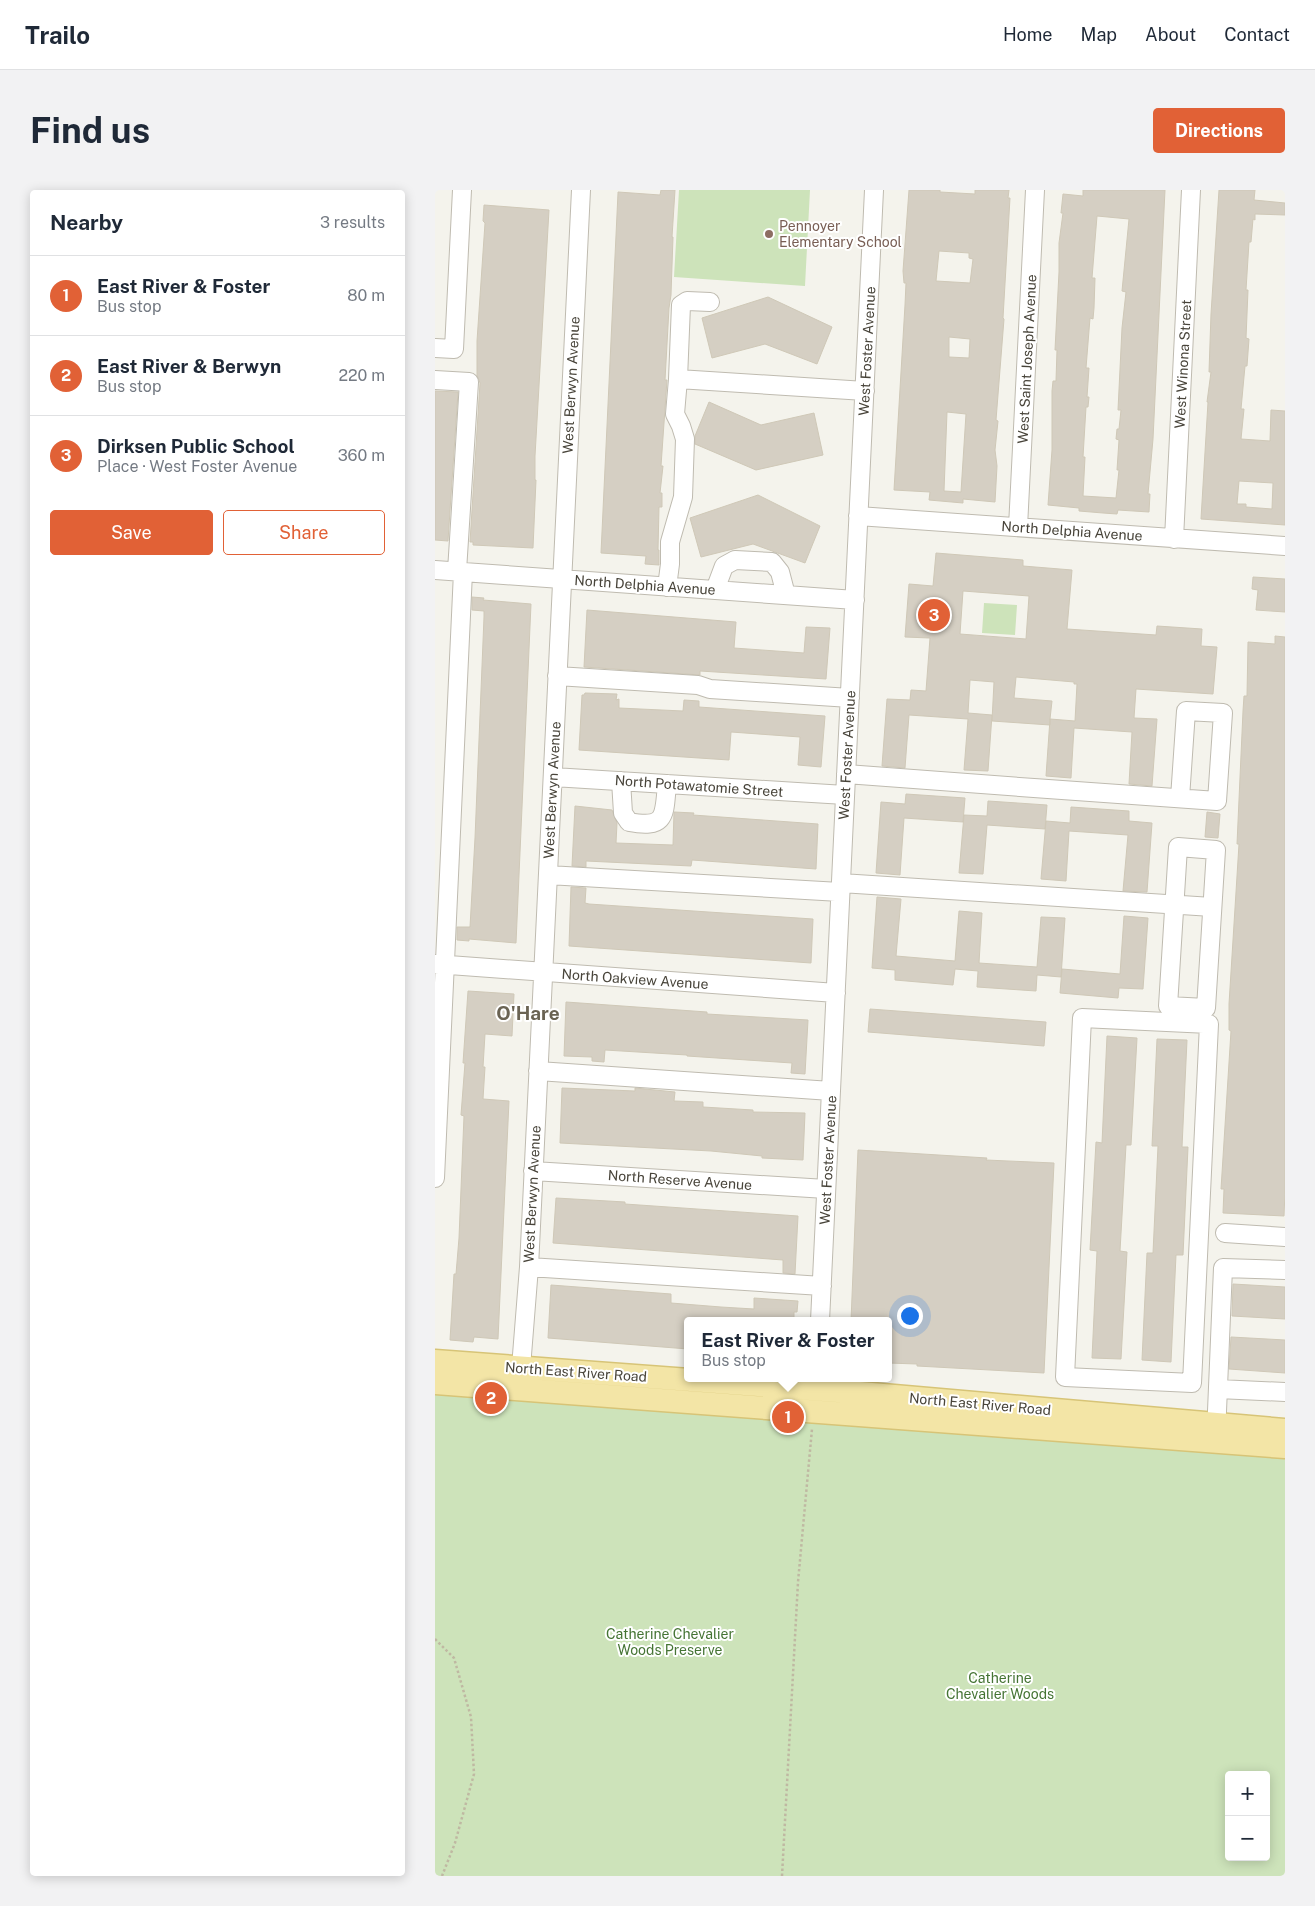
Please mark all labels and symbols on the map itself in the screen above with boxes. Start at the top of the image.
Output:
place label: Pennoyer Elementary School [779,218,902,250]
marker: Pennoyer Elementary School [763,228,775,240]
street label: West Saint Joseph Avenue [1015,274,1039,444]
street label: West Foster Avenue [856,286,878,416]
street label: West Winona Street [1172,299,1194,429]
street label: West Berwyn Avenue [559,316,583,454]
street label: North Delphia Avenue [1001,518,1143,544]
street label: North Delphia Avenue [574,572,716,598]
pin: 3 [918,596,950,634]
street label: West Foster Avenue [836,690,858,820]
street label: West Berwyn Avenue [540,721,564,859]
street label: North Potawatomie Street [614,772,784,800]
street label: North Oakview Avenue [561,966,709,992]
district label: O'Hare [496,1002,560,1024]
street label: West Foster Avenue [817,1095,839,1225]
street label: West Berwyn Avenue [520,1125,544,1263]
street label: North Reserve Avenue [607,1167,753,1193]
your location [897,1303,923,1329]
street label: North East River Road [504,1359,648,1385]
pin: 2 [475,1379,507,1417]
street label: North East River Road [908,1390,1052,1418]
pin: 1 [772,1398,804,1436]
park label: Catherine Chevalier Woods Preserve [606,1626,734,1658]
park label: Catherine Chevalier Woods [946,1670,1054,1702]

